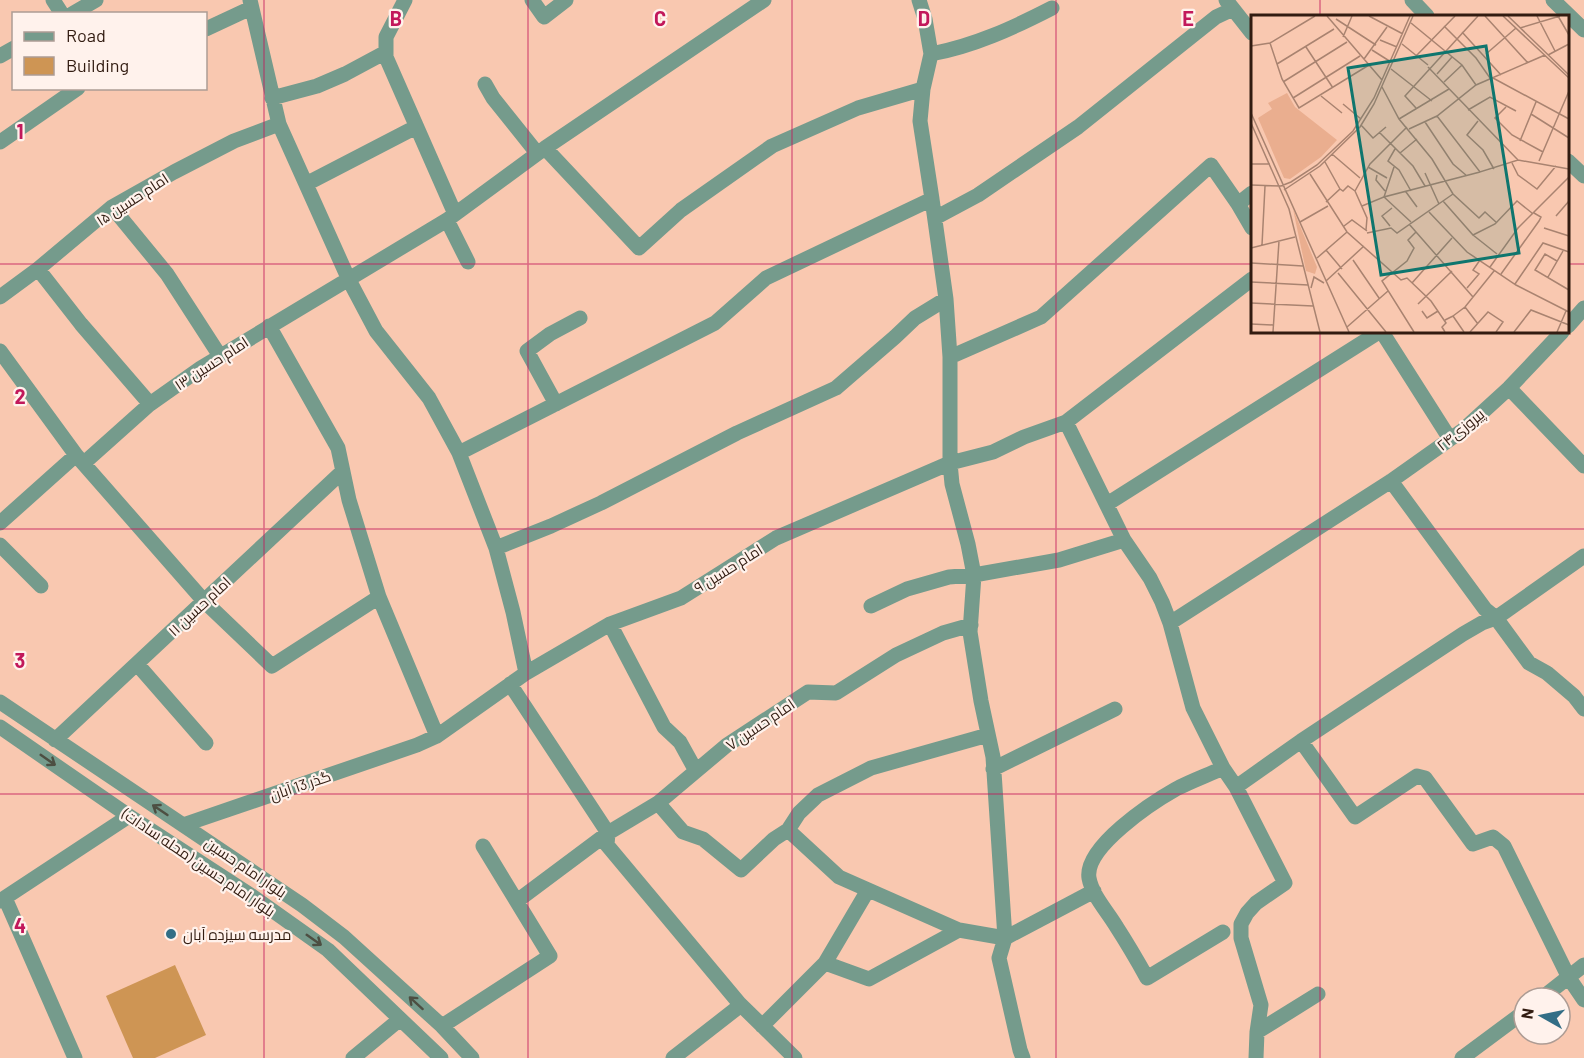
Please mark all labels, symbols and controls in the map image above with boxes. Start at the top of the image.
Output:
text: B [390,6,402,30]
text: C [654,6,666,30]
text: D [918,6,930,30]
text: E [1182,6,1194,30]
legend [12,12,207,90]
inset map [1251,15,1569,333]
text: Road [66,24,106,46]
text: Building [66,54,129,76]
text: 1 [16,119,24,143]
street label: امام حسین ۱۵ [93,169,173,231]
street label: امام حسین ۱۳ [171,332,252,395]
text: 2 [14,384,26,408]
street label: پیروزی۲۴ [1432,404,1489,455]
street label: امام حسین ۹ [690,540,767,598]
street label: امام حسین ۱۱ [164,573,235,641]
text: 3 [15,648,25,672]
street label: امام حسین ۷ [722,694,799,755]
one-way arrow [40,754,56,766]
street label: گذر 13 آبان [267,766,334,806]
one-way arrow [152,803,169,815]
street label: بلوار امام حسین (محله سادات) [119,804,279,920]
street label: بلوار امام حسین [202,833,290,901]
text: 4 [14,913,26,937]
place label: مدرسه سیزده آبان [183,925,291,945]
marker: مدرسه سیزده آبان [164,927,178,941]
one-way arrow [305,934,321,946]
north arrow [1512,986,1572,1046]
one-way arrow [408,996,423,1010]
text: N [1516,1007,1537,1020]

